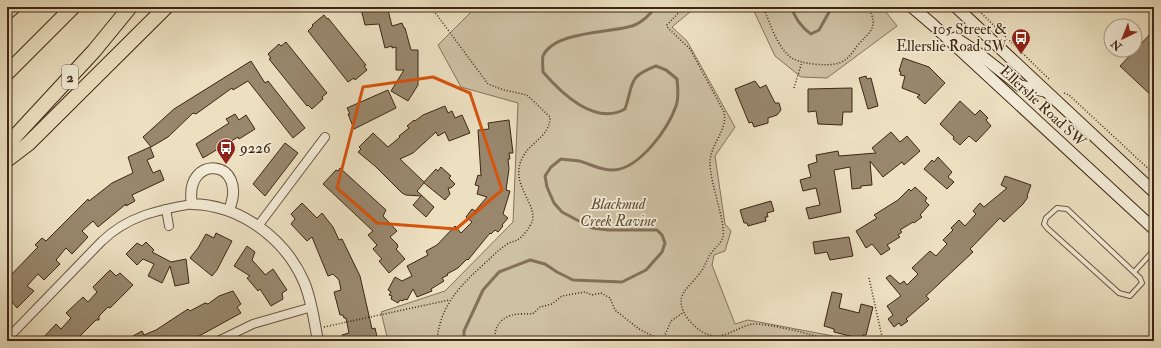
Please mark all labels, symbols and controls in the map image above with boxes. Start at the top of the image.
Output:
north arrow [1103,18,1143,58]
place label: 105 Street & Ellerslie Road SW [896,20,1008,56]
bus stop icon: 105 Street & Ellerslie Road SW [1010,27,1032,55]
text: N [1108,36,1125,54]
street label: Ellerslie Road SW [996,62,1090,152]
road number: 2 [62,65,78,89]
bus stop icon: 9226 [215,137,237,165]
place label: 9226 [239,139,272,158]
park label: Blackmud Creek Ravine [580,195,657,231]

